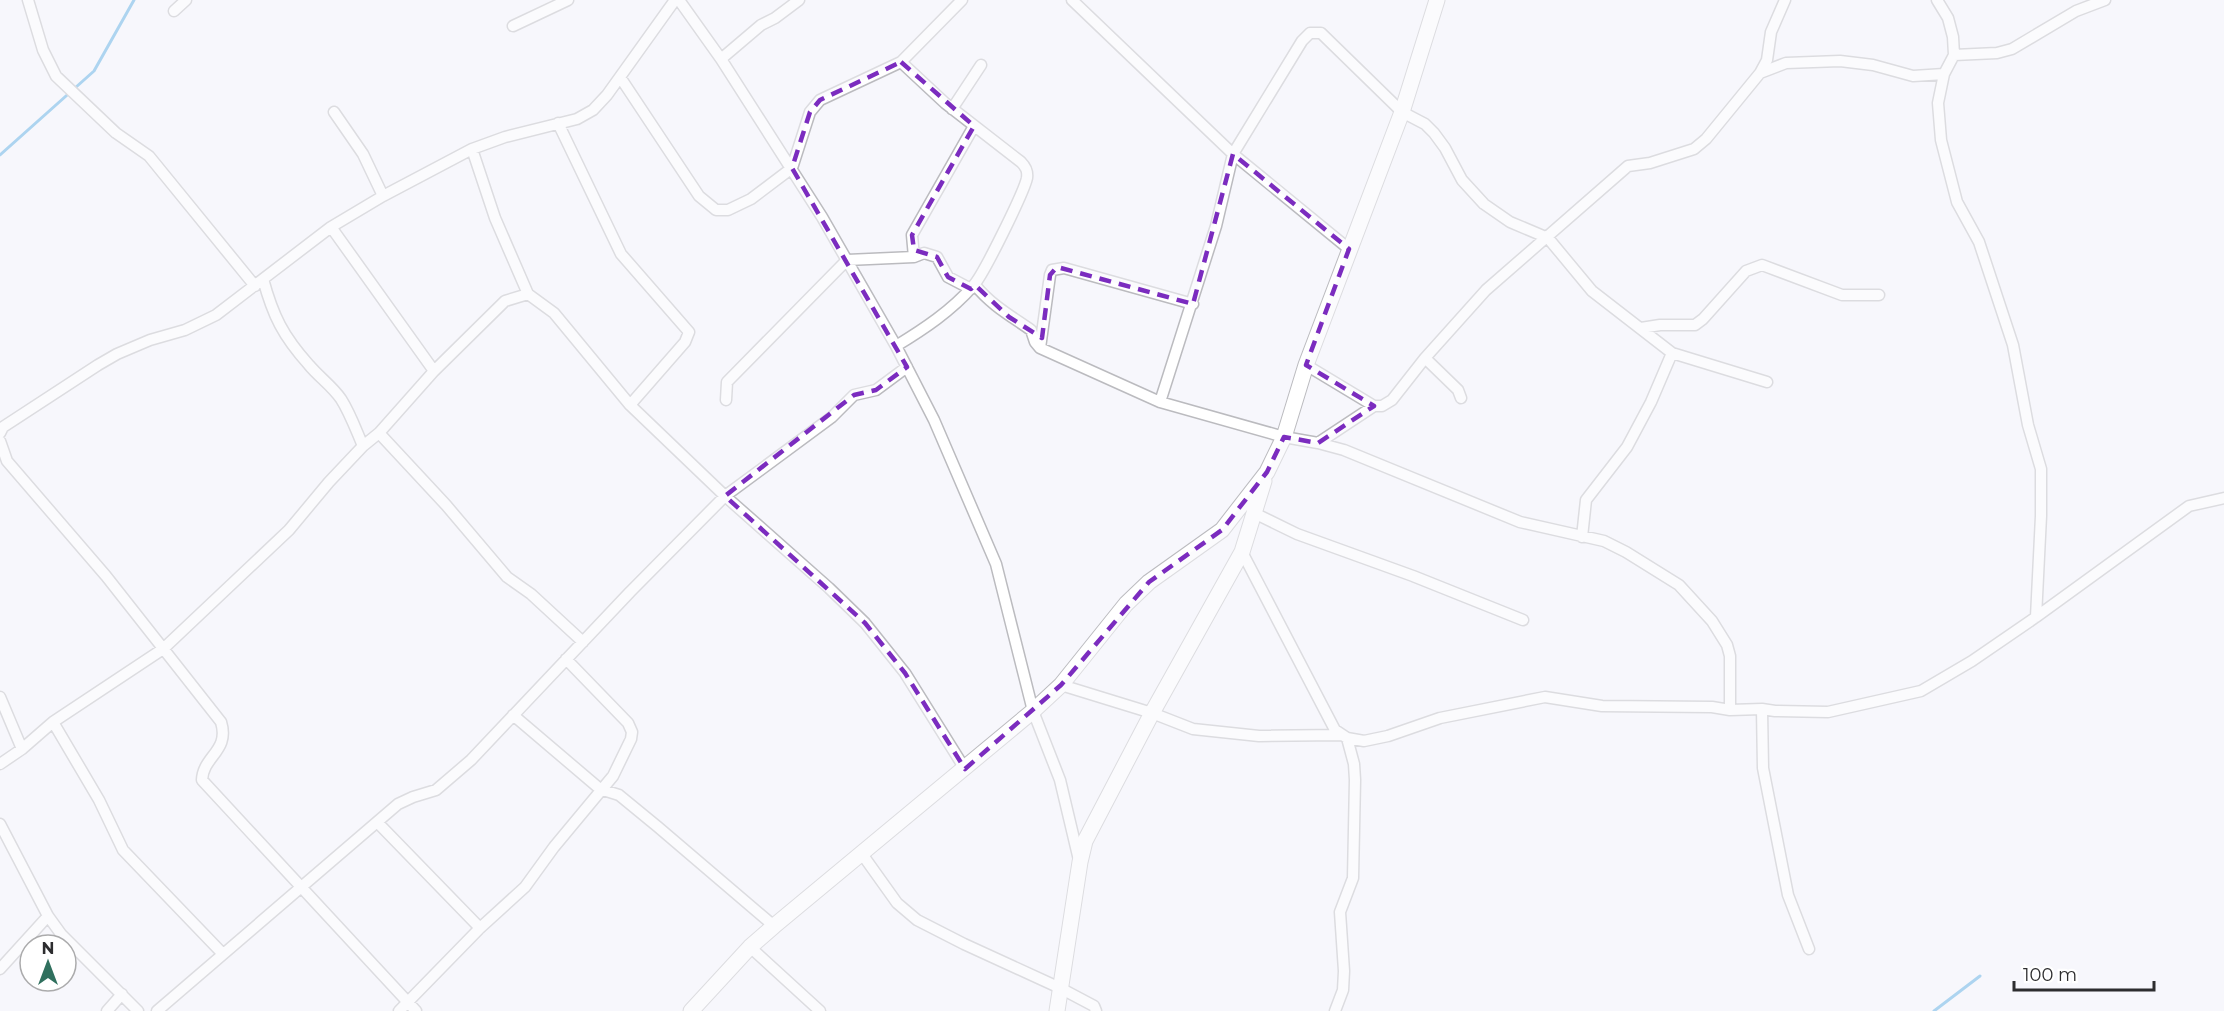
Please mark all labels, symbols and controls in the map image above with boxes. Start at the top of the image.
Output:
north arrow [18,933,78,993]
text: N [42,939,54,958]
scale bar [2014,954,2154,992]
text: 100 m [2023,964,2077,986]

